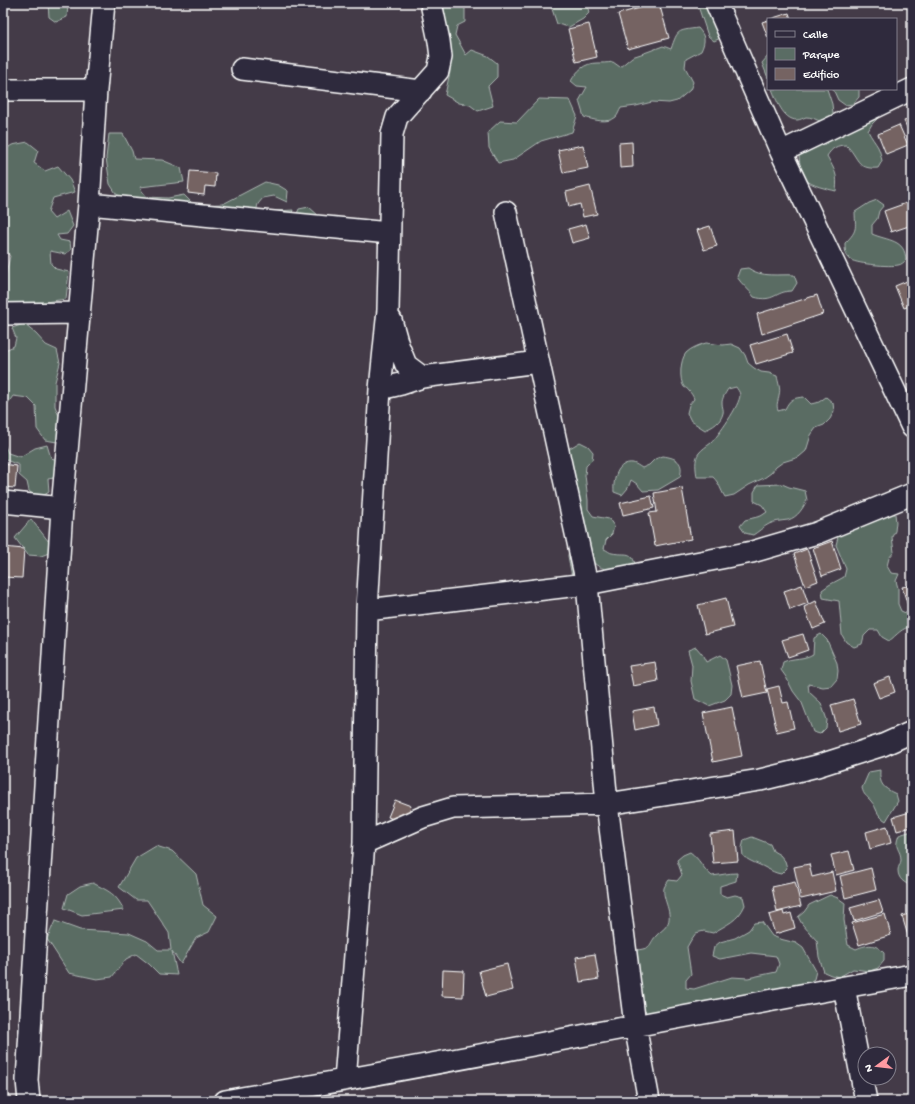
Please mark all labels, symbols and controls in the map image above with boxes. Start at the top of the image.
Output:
legend [767,18,897,90]
text: Calle [803,29,828,43]
text: Parque [802,49,840,63]
text: Edificio [803,69,839,83]
north arrow [857,1046,897,1086]
text: N [863,1063,876,1073]

